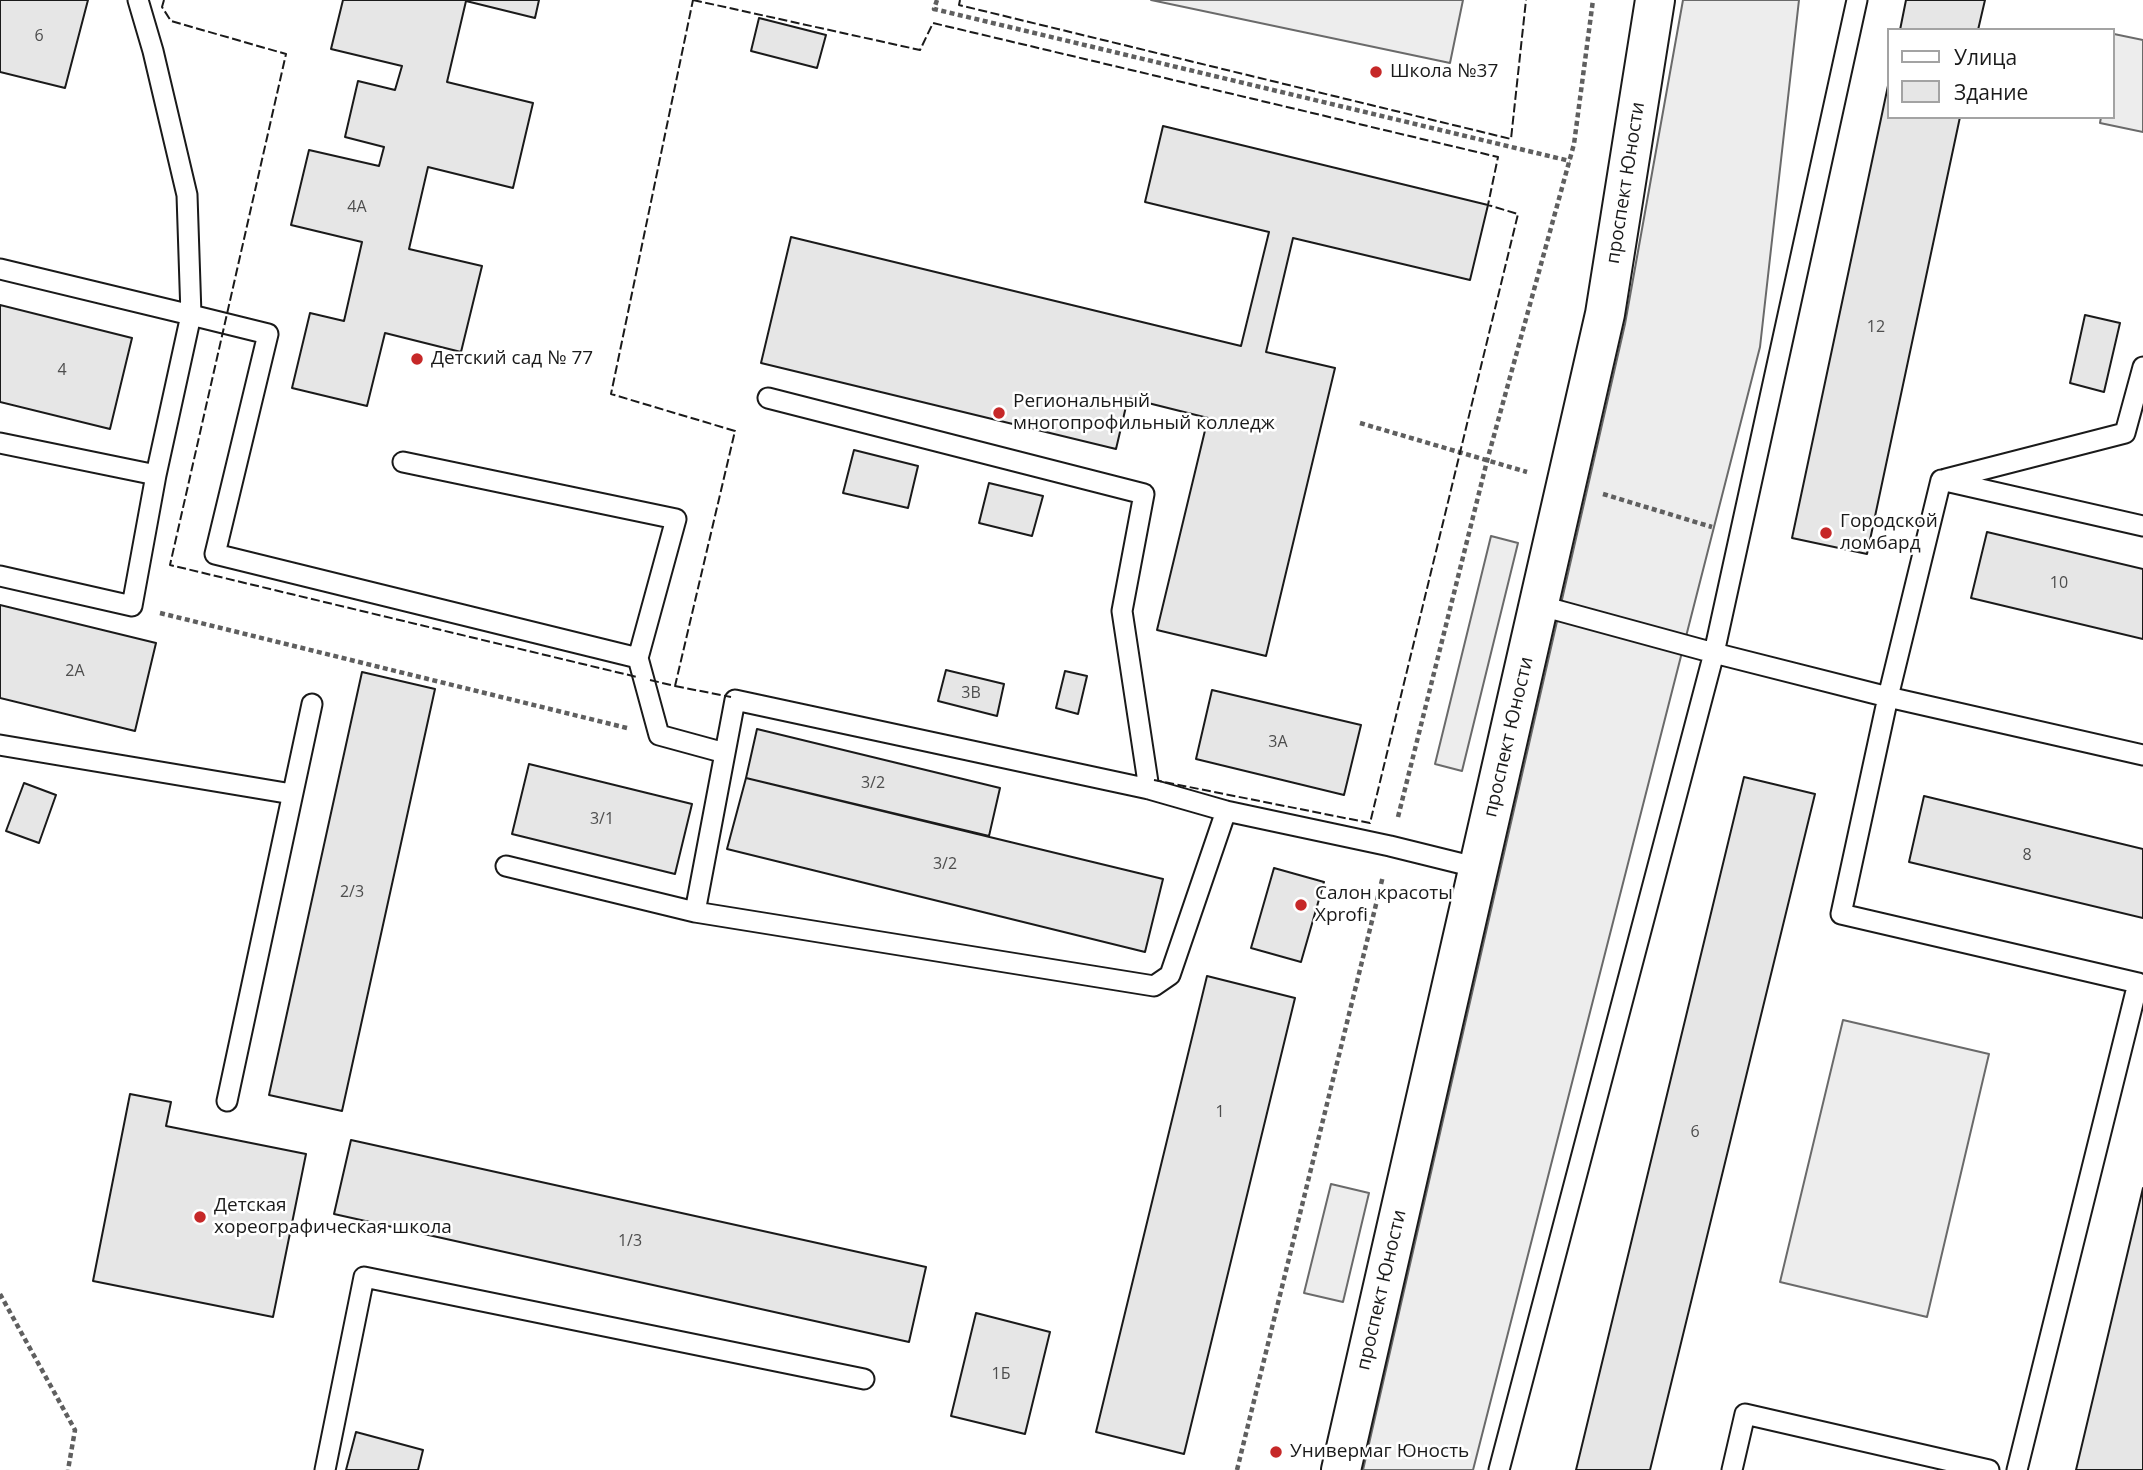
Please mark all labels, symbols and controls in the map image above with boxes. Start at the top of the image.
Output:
house number: 6 [34,26,44,46]
legend [1888,28,2115,119]
text: Улица [1954,43,2017,71]
place label: Школа №37 [1390,61,1498,83]
marker: Школа №37 [1368,64,1384,80]
text: Здание [1954,78,2028,106]
street label: проспект Юности [1602,100,1650,266]
house number: 4А [347,197,367,217]
house number: 12 [1867,317,1885,337]
place label: Детский сад № 77 [431,348,593,370]
marker: Детский сад № 77 [409,351,425,367]
house number: 4 [57,360,67,380]
place label: Региональный многопрофильный колледж [1013,391,1275,435]
marker: Региональный многопрофильный колледж [991,405,1007,421]
place label: Городской ломбард [1840,511,1938,555]
marker: Городской ломбард [1818,525,1834,541]
house number: 10 [2050,573,2068,593]
street label: проспект Юности [1479,655,1539,819]
house number: 2А [65,661,85,681]
house number: 3В [961,683,981,703]
house number: 3А [1268,732,1288,752]
house number: 3/2 [861,773,885,793]
house number: 3/1 [590,809,614,829]
house number: 8 [2022,845,2032,865]
house number: 3/2 [933,854,957,874]
house number: 2/3 [340,882,364,902]
place label: Салон красоты Xprofi [1315,883,1453,927]
marker: Салон красоты Xprofi [1293,897,1309,913]
house number: 1 [1215,1102,1225,1122]
house number: 6 [1690,1122,1700,1142]
place label: Детская хореографическая школа [214,1195,452,1239]
street label: проспект Юности [1352,1208,1412,1372]
marker: Детская хореографическая школа [192,1209,208,1225]
house number: 1/3 [618,1231,642,1251]
house number: 1Б [992,1364,1010,1384]
place label: Универмаг Юность [1290,1441,1469,1463]
marker: Универмаг Юность [1268,1444,1284,1460]

